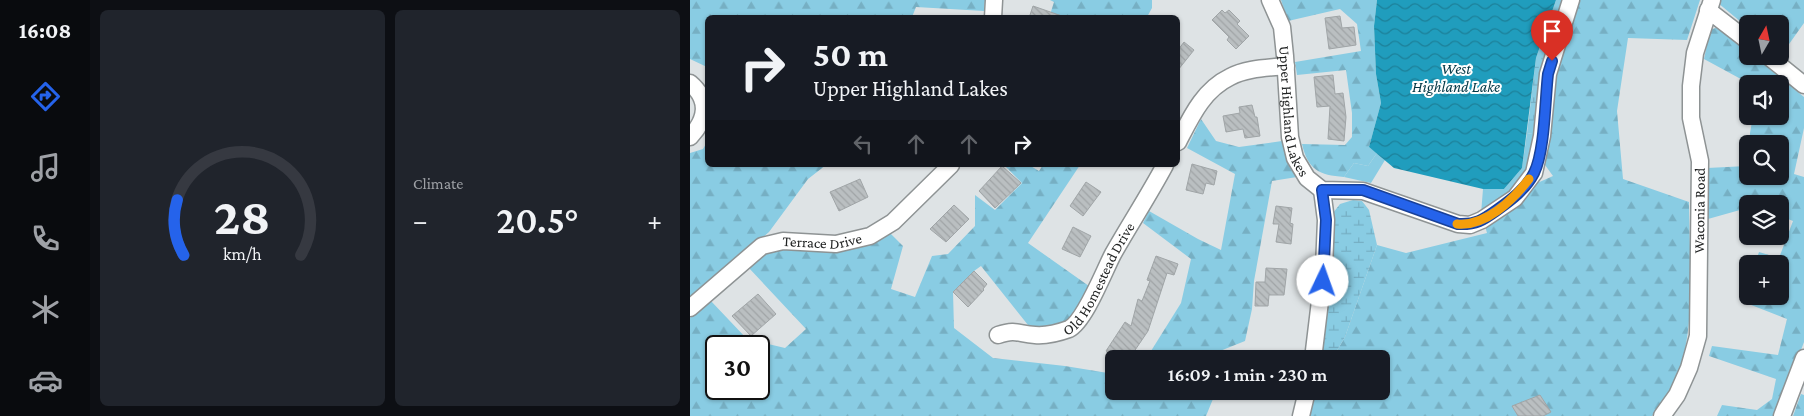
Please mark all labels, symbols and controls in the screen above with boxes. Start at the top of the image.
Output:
pin [1531,10,1573,61]
north arrow [1739,15,1789,65]
map controls [1739,15,1789,305]
icon: arrive [1538,17,1566,45]
text: 16:08 [19,18,71,43]
icon: right [730,35,795,100]
text: 50 m [813,35,888,74]
street label: Upper Highland Lakes [1276,45,1312,179]
water label: West Highland Lake [1412,60,1500,96]
button: sound [1739,75,1789,125]
text: Upper Highland Lakes [813,76,1008,101]
icon: directions [28,79,63,114]
icon: left [849,130,877,158]
icon: ahead [902,130,930,158]
icon: ahead [955,130,983,158]
icon: right [1008,130,1036,158]
button: search [1739,135,1789,185]
icon: music [28,150,63,185]
street label: Waconia Road [1691,167,1708,254]
text: Climate [413,175,463,192]
text: 28 [214,187,271,245]
button: layers [1739,195,1789,245]
text: 20.5° [496,199,579,241]
text: − [413,205,428,236]
text: + [647,205,662,236]
street label: Old Homestead Drive [1061,219,1138,338]
icon: phone [28,221,63,256]
street label: Terrace Drive [782,230,864,252]
text: km/h [223,244,262,264]
position arrow [1296,254,1348,306]
button: + [1739,255,1789,305]
icon: climate [28,292,63,327]
speed limit sign: 30 [705,335,770,400]
icon: car [28,363,63,398]
text: 16:09 · 1 min · 230 m [1168,364,1327,385]

